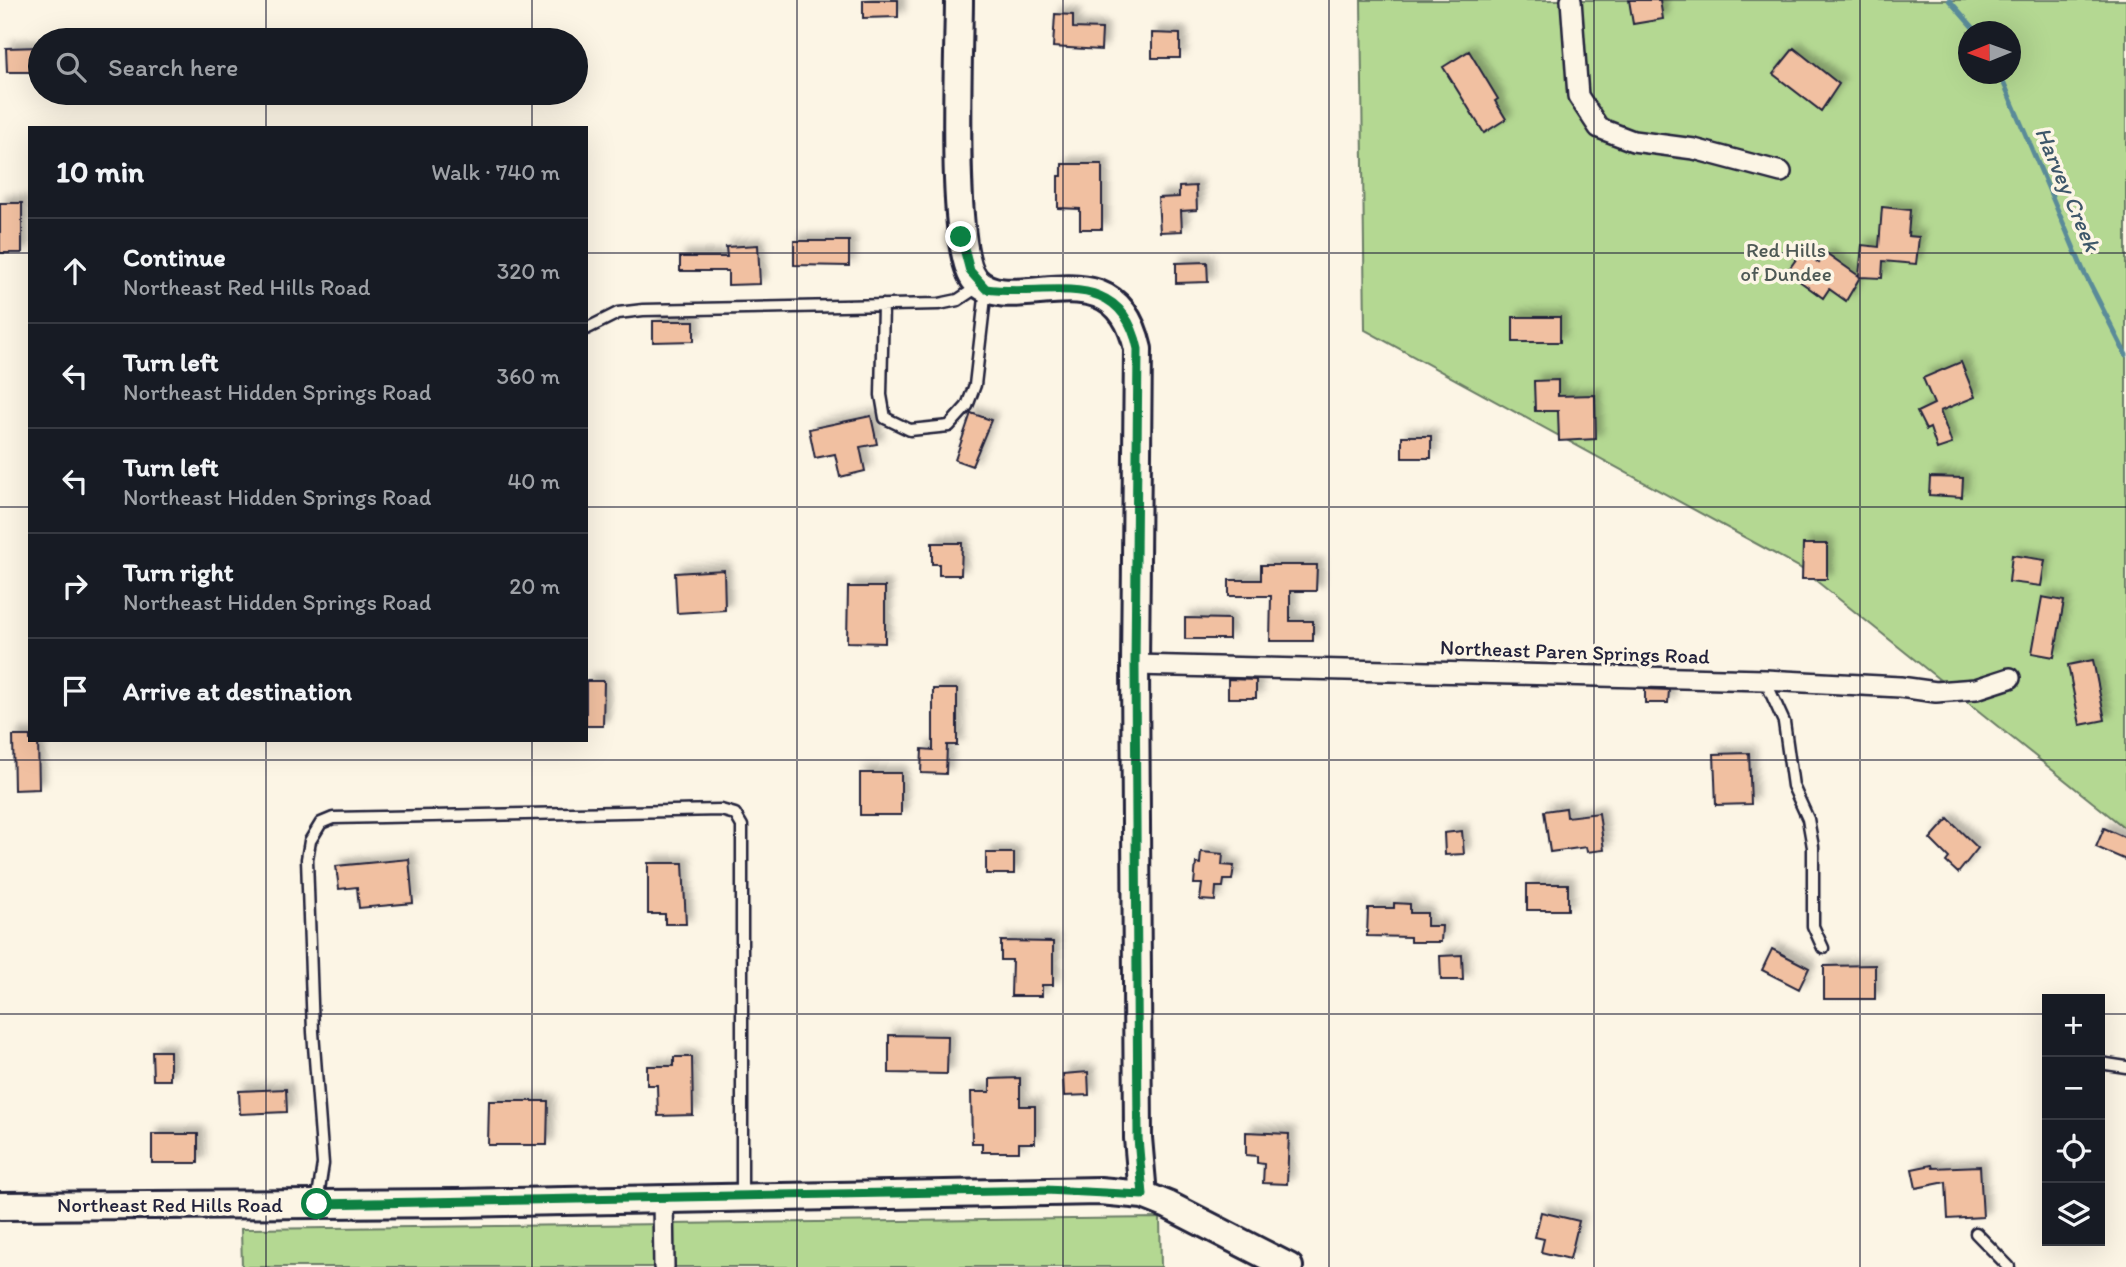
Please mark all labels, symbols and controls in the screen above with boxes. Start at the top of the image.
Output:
north arrow [1958,21,2021,84]
search box [28,28,588,105]
icon: search [52,48,90,86]
text: Search here [108,51,238,83]
water label: Harvey Creek [2029,123,2107,256]
text: 10 min [56,153,144,190]
text: Walk · 740 m [431,158,560,186]
route end [945,221,976,252]
park label: Red Hills of Dundee [1740,237,1832,286]
text: Continue [123,241,226,273]
icon: ahead [56,252,94,290]
text: 320 m [497,257,560,285]
text: Northeast Red Hills Road [123,273,370,301]
text: Turn left [123,346,219,378]
icon: left [56,357,94,395]
text: 360 m [497,362,560,390]
text: Northeast Hidden Springs Road [123,378,431,406]
text: Turn left [123,451,219,483]
icon: left [56,462,94,500]
text: 40 m [507,467,560,495]
text: Northeast Hidden Springs Road [123,483,431,511]
text: Turn right [123,556,234,588]
icon: right [56,567,94,605]
text: 20 m [509,572,560,600]
text: Northeast Hidden Springs Road [123,588,431,616]
street label: Northeast Paren Springs Road [1440,634,1711,669]
icon: arrive [56,672,94,710]
text: Arrive at destination [123,675,352,707]
map controls [2042,994,2105,1246]
button: + [2042,994,2105,1057]
button: − [2042,1057,2105,1120]
button: locate [2042,1120,2105,1183]
button: layers [2042,1183,2105,1246]
route start [301,1188,332,1219]
street label: Northeast Red Hills Road [57,1192,283,1217]

